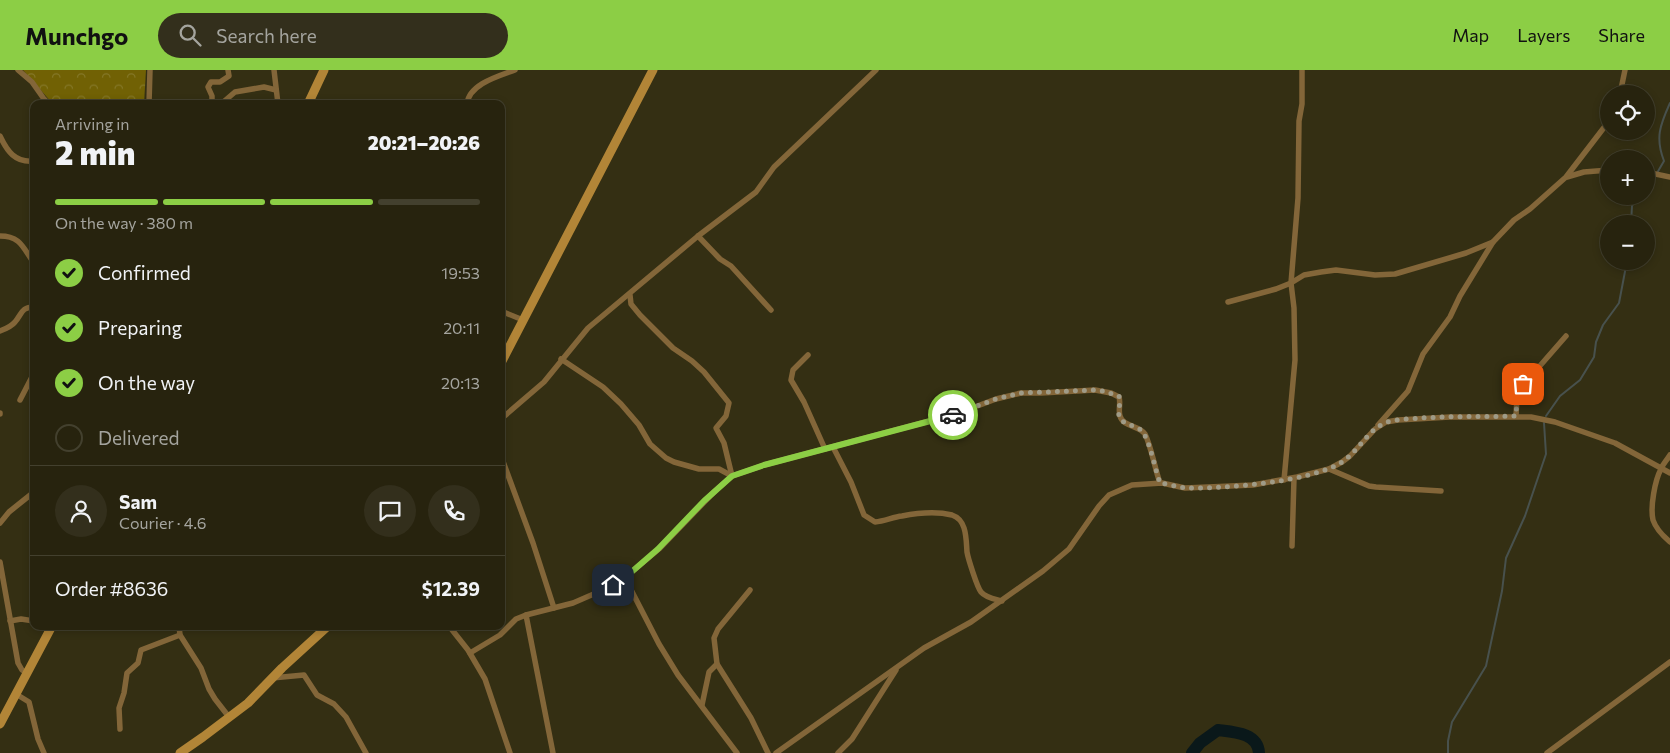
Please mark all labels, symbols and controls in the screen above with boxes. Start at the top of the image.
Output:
search box [158,13,508,58]
text: Munchgo [25,21,128,50]
icon: search [176,21,204,49]
text: Search here [216,24,317,47]
text: Map [1452,24,1489,46]
text: Layers [1517,24,1570,46]
text: Share [1598,24,1645,46]
map controls [1600,85,1655,270]
button: locate [1600,85,1655,140]
text: Arriving in [55,114,129,133]
text: 20:21–20:26 [368,131,480,154]
text: 2 min [55,132,135,172]
button: + [1600,150,1655,205]
text: On the way · 380 m [55,213,193,232]
button: − [1600,215,1655,270]
icon: check [55,259,83,287]
text: Confirmed [98,261,191,284]
text: 19:53 [441,263,480,282]
icon: check [55,314,83,342]
text: Preparing [98,316,182,339]
text: 20:11 [443,318,480,337]
pin [1502,363,1544,405]
icon: check [55,369,83,397]
icon: bag [1509,370,1537,398]
text: On the way [98,371,195,394]
text: 20:13 [441,373,480,392]
courier [928,390,978,440]
icon: car [939,401,967,429]
text: Delivered [98,426,179,449]
button: person [55,485,107,537]
button: chat [364,485,416,537]
button: phone [428,485,480,537]
text: Sam [119,490,157,513]
text: Courier · 4.6 [119,513,206,532]
pin [592,564,634,606]
icon: home [599,571,627,599]
text: Order #8636 [55,577,168,600]
text: $12.39 [422,577,480,600]

